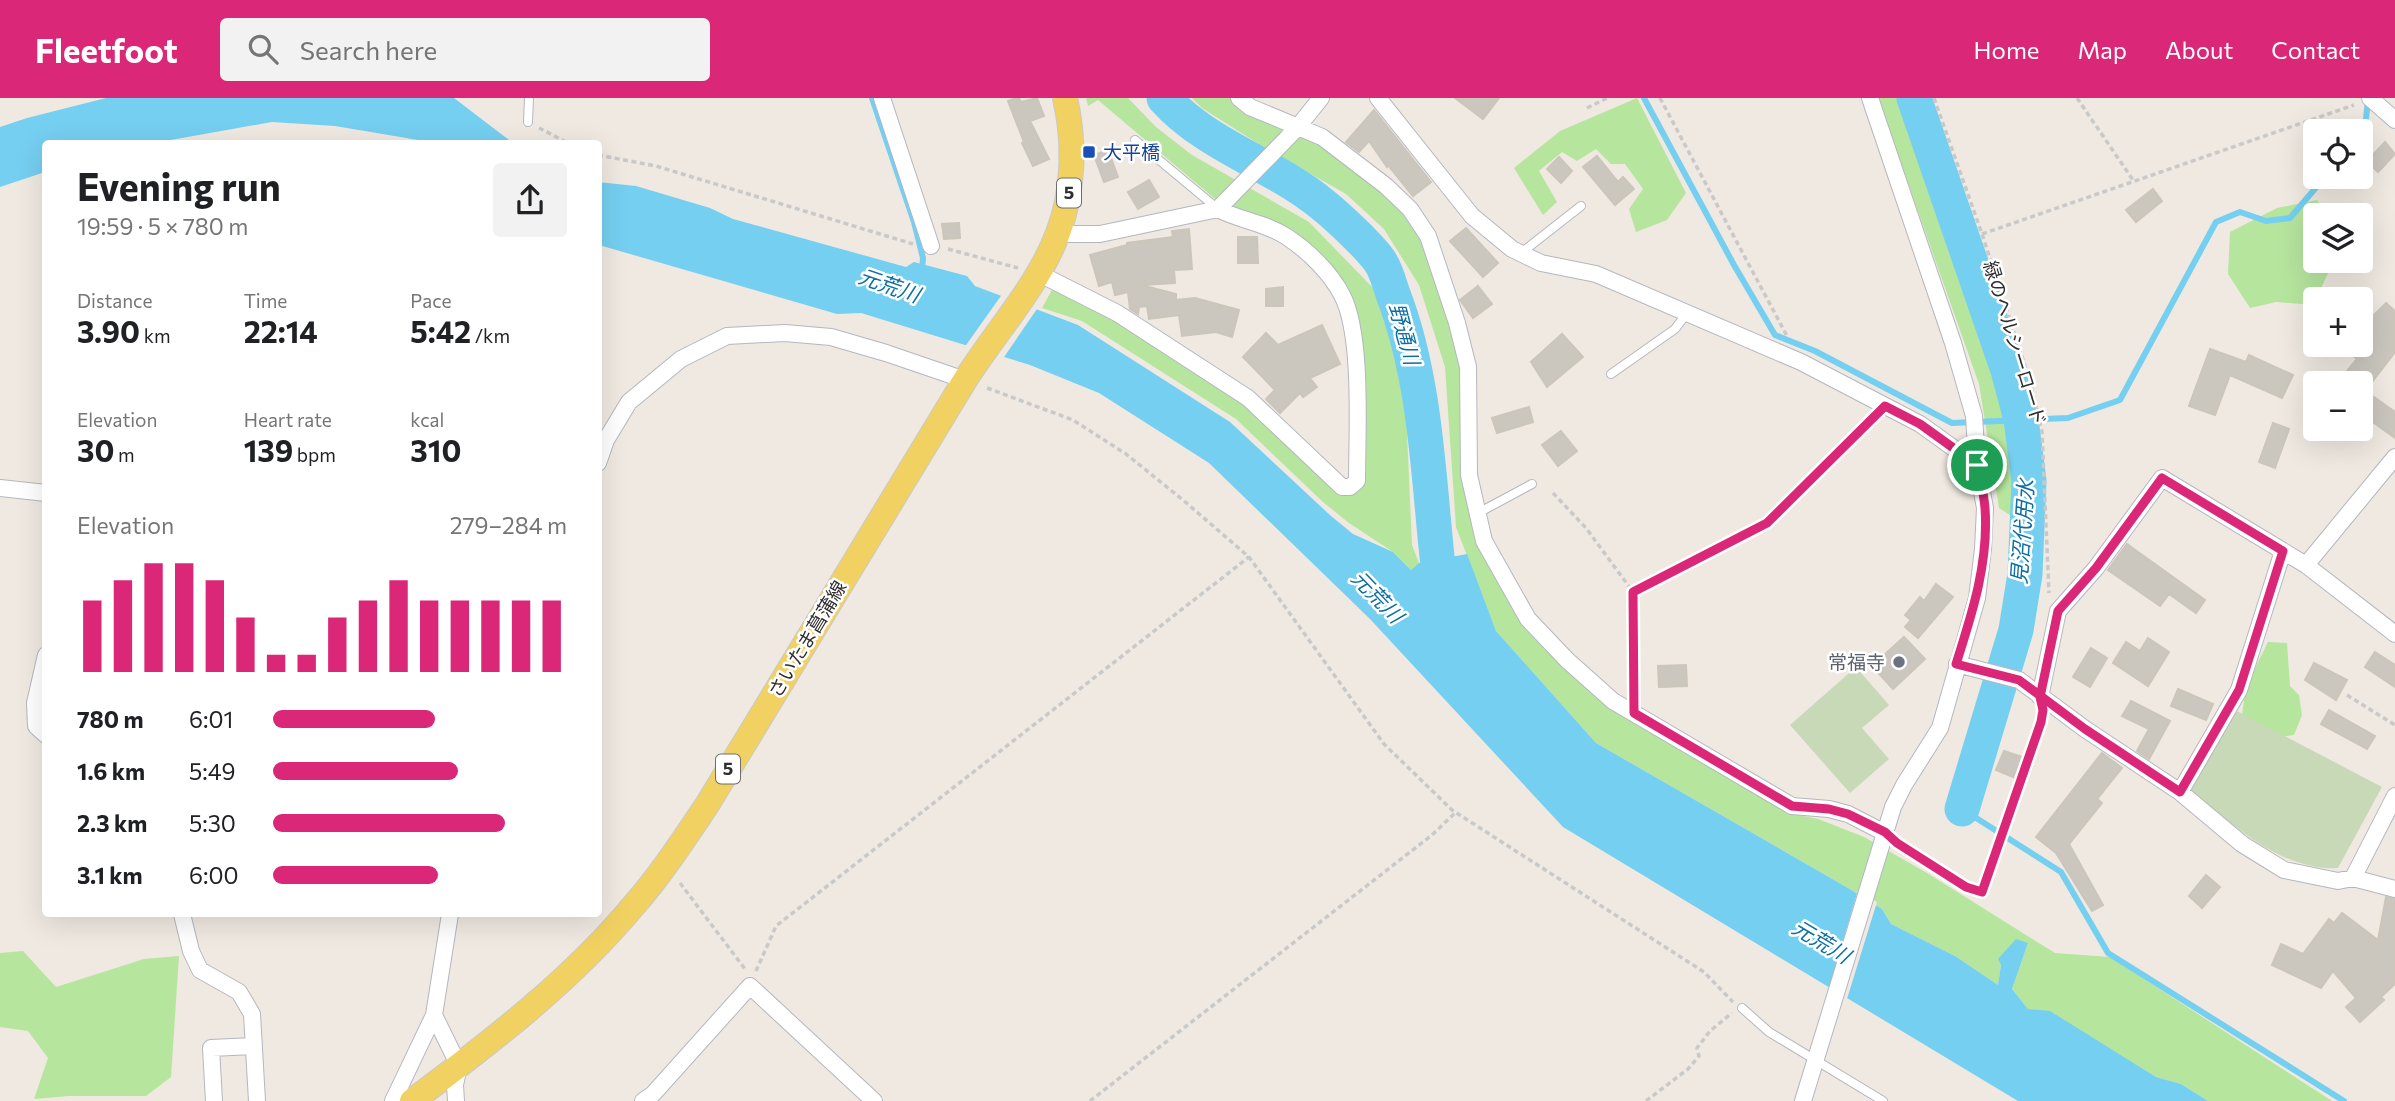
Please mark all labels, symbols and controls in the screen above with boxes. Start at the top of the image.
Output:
search box [220,18,710,81]
text: Fleetfoot [35,29,178,70]
icon: search [244,30,282,68]
text: Search here [300,34,437,65]
text: Home [1974,35,2040,64]
text: Map [2078,35,2127,64]
text: About [2165,35,2233,64]
text: Contact [2271,35,2360,64]
map controls [2303,119,2373,441]
button: locate [2303,119,2373,189]
place label: 大平橋 [1103,140,1160,163]
marker: 大平橋 [1081,144,1097,160]
text: Evening run [77,162,281,209]
button: share [493,163,567,237]
road number: 5 [1057,178,1081,208]
button: layers [2303,203,2373,273]
text: 19:59 · 5 × 780 m [77,212,248,240]
street label: 緑のヘルシーロード [1979,258,2051,428]
water label: 元荒川 [856,263,925,307]
button: + [2303,287,2373,357]
text: Distance [77,289,153,312]
text: Time [244,289,287,312]
text: Pace [410,289,452,312]
water label: 野通川 [1385,300,1426,369]
text: 3.90 [77,312,140,349]
text: 22:14 [244,312,318,349]
text: 5:42 [410,312,471,349]
text: km [140,324,171,347]
text: /km [471,324,510,347]
button: − [2303,371,2373,441]
text: Elevation [77,408,157,431]
text: Heart rate [244,408,332,431]
text: kcal [410,408,444,431]
text: 30 [77,431,114,468]
text: 139 [244,431,293,468]
text: 310 [410,431,461,468]
pin [1947,435,2007,495]
text: m [114,443,135,466]
text: bpm [293,443,336,466]
icon: arrive [1958,446,1996,484]
water label: 見沼代用水 [2005,477,2038,585]
text: Elevation [77,511,174,539]
text: 279–284 m [450,511,567,539]
water label: 元荒川 [1347,565,1410,629]
street label: さいたま菖蒲線 [763,576,851,701]
place label: 常福寺 [1828,650,1885,673]
marker: 常福寺 [1891,654,1907,670]
text: 780 m [77,705,143,733]
text: 6:01 [189,705,233,733]
road number: 5 [716,754,740,784]
text: 1.6 km [77,757,145,785]
text: 5:49 [189,757,235,785]
text: 2.3 km [77,809,147,837]
text: 5:30 [189,809,236,837]
text: 3.1 km [77,861,143,889]
text: 6:00 [189,861,238,889]
water label: 元荒川 [1788,914,1857,969]

